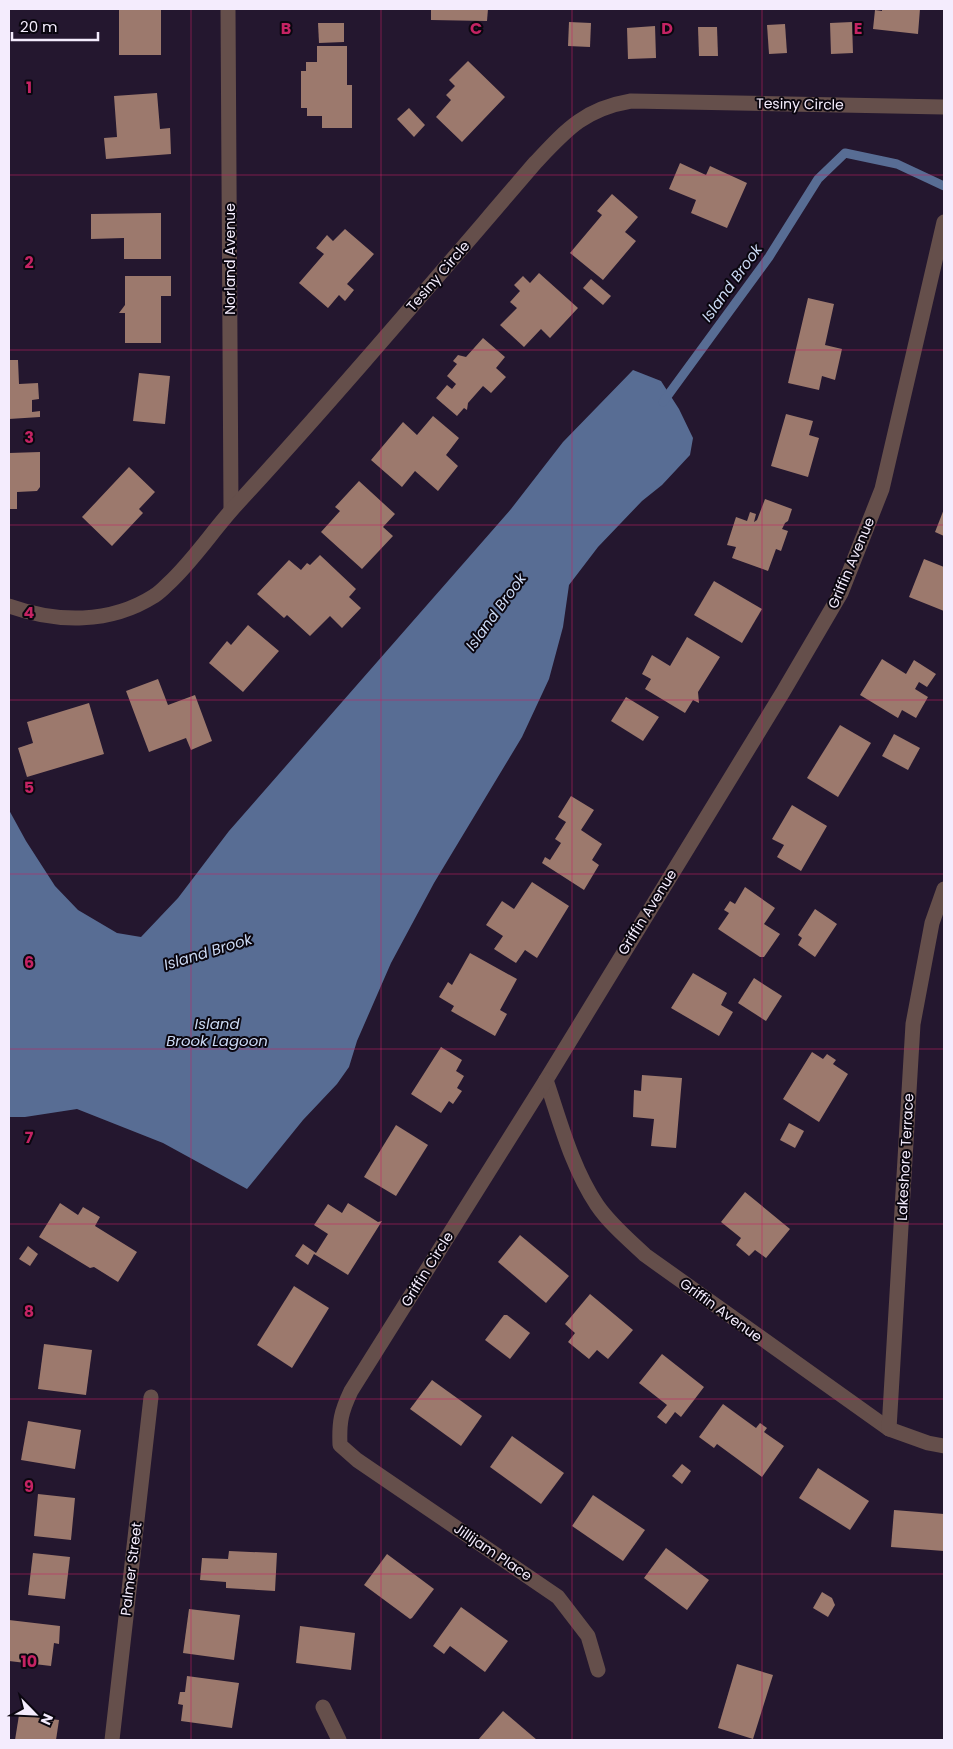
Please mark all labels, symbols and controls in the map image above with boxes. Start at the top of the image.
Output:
scale bar [12,10,99,42]
text: 20 m [20,16,58,37]
text: B [281,17,291,40]
text: C [470,17,482,40]
text: D [661,17,673,40]
text: E [854,17,862,40]
text: 1 [26,76,32,99]
street label: Tesiny Circle [756,93,844,115]
street label: Norland Avenue [220,203,240,315]
street label: Tesiny Circle [402,236,475,316]
water label: Island Brook [696,239,768,326]
text: 2 [24,251,34,274]
text: 3 [24,426,34,449]
street label: Griffin Avenue [823,514,879,612]
water label: Island Brook [460,568,532,655]
text: 4 [24,601,35,624]
text: 5 [24,776,34,799]
street label: Griffin Avenue [613,865,681,959]
water label: Island Brook [161,928,256,975]
text: 6 [24,951,34,974]
water label: Island Brook Lagoon [166,1013,268,1051]
street label: Lakeshore Terrace [892,1092,918,1221]
text: 7 [25,1126,34,1149]
street label: Griffin Circle [396,1227,458,1310]
street label: Griffin Avenue [676,1273,767,1347]
text: 8 [24,1300,34,1323]
text: 9 [24,1475,34,1498]
street label: Jillijam Place [450,1518,536,1586]
street label: Palmer Street [115,1521,147,1617]
text: 10 [21,1650,37,1673]
north arrow [10,1689,60,1739]
text: N [36,1710,58,1728]

